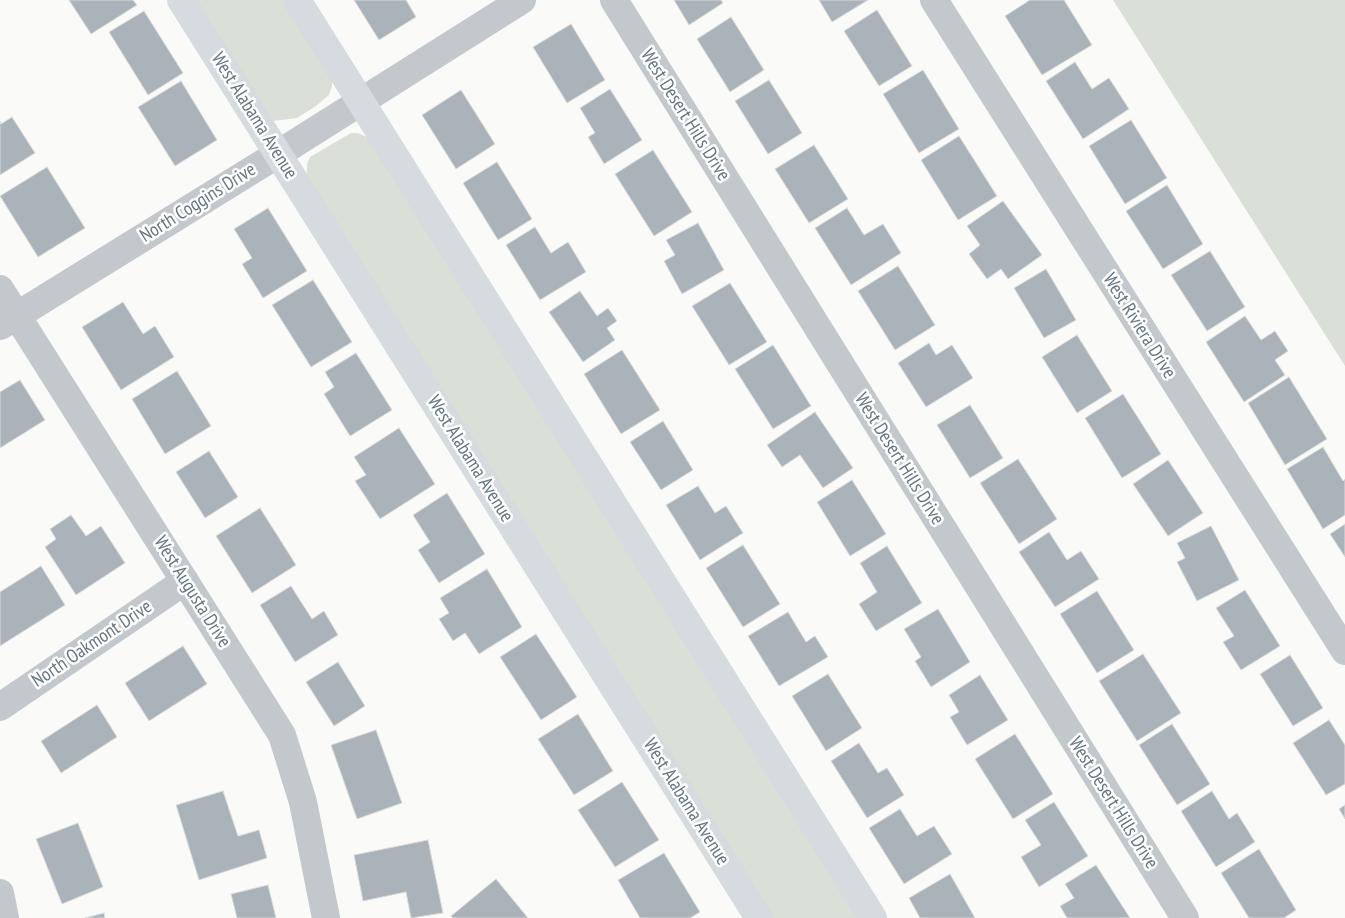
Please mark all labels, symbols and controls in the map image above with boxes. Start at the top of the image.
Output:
street label: West Desert Hills Drive [635,45,735,185]
street label: West Alabama Avenue [206,49,302,183]
street label: North Coggins Drive [136,158,260,248]
street label: West Riviera Drive [1098,269,1180,383]
street label: West Desert Hills Drive [849,389,949,529]
street label: West Alabama Avenue [422,392,518,526]
street label: West Augusta Drive [149,532,235,652]
street label: North Oakmont Drive [28,595,156,693]
street label: West Desert Hills Drive [1063,733,1163,873]
street label: West Alabama Avenue [638,735,734,869]

